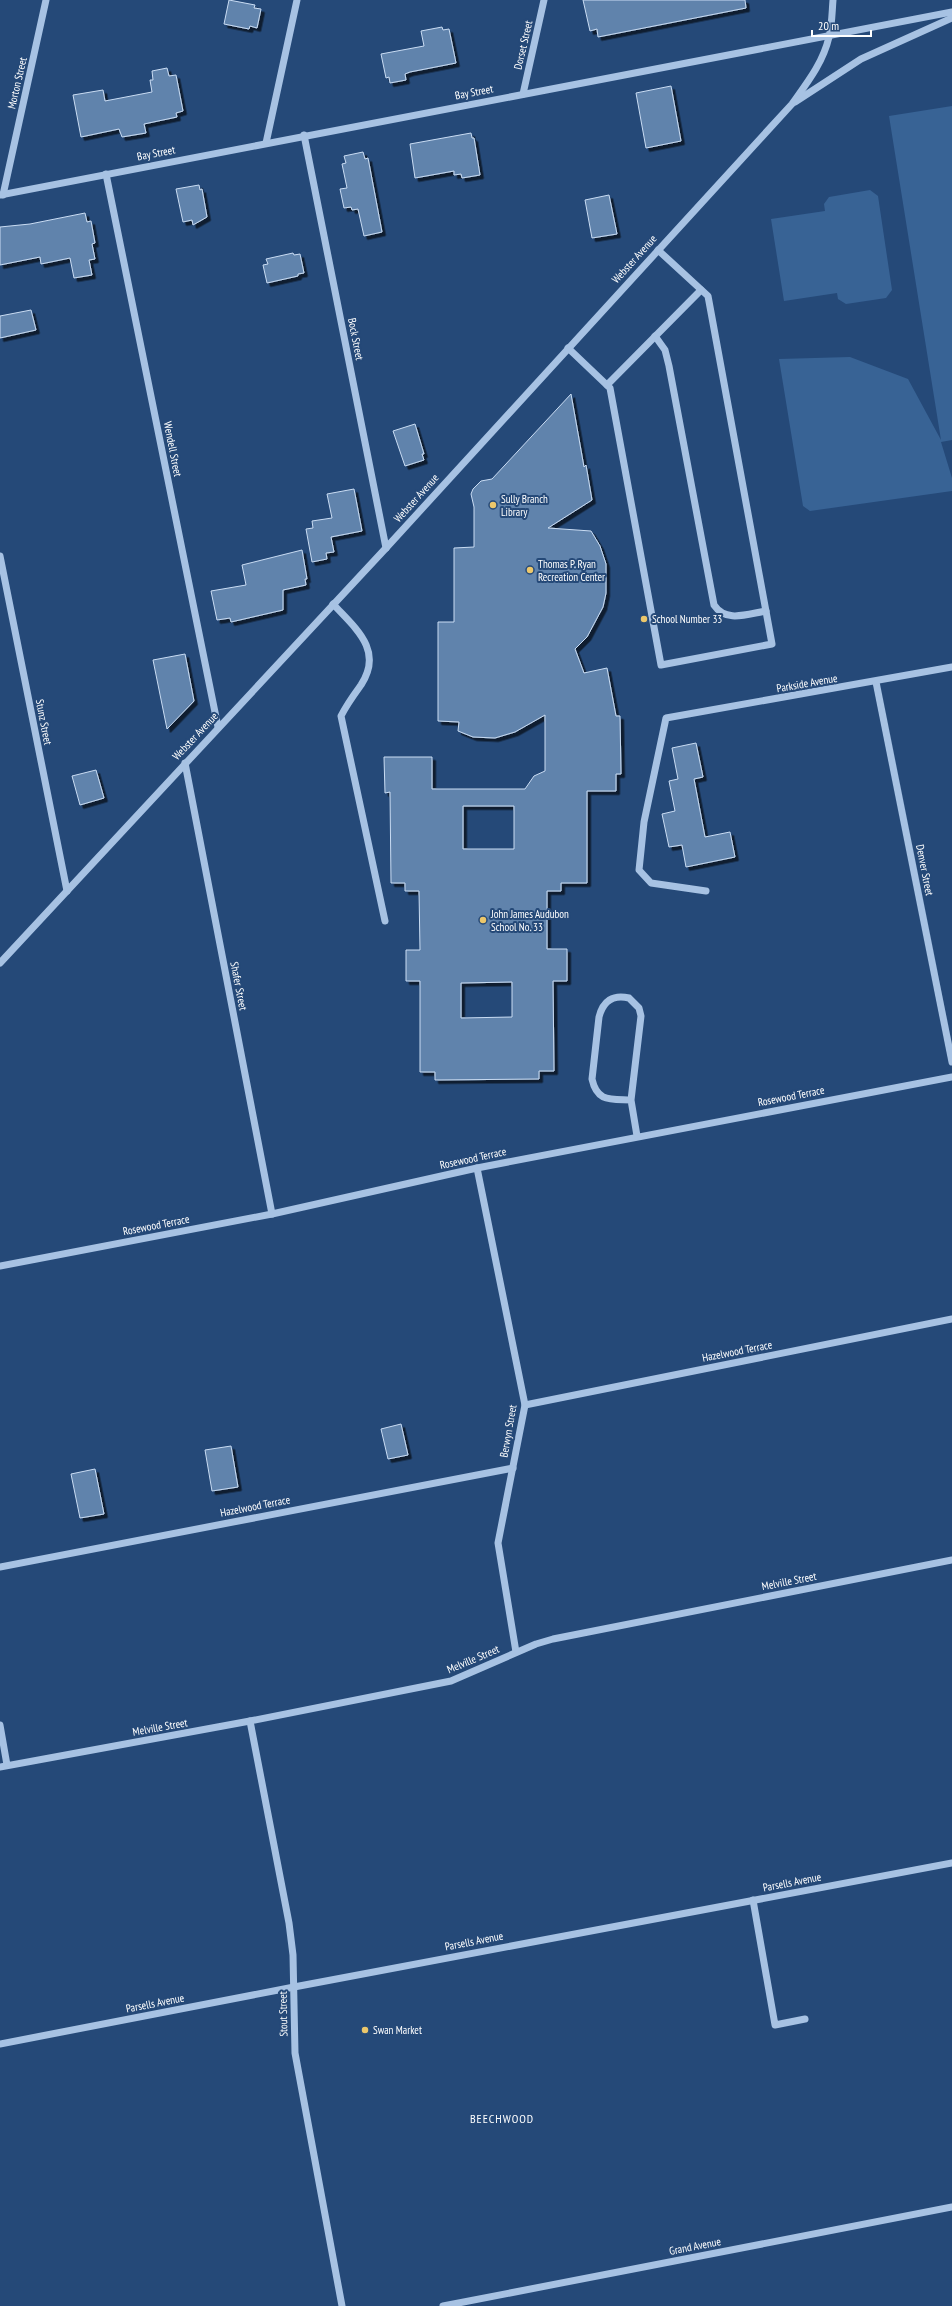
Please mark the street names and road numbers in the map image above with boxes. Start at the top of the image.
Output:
street label: Dorset Street [511,19,535,71]
street label: Morton Street [4,56,30,110]
street label: Bay Street [454,81,494,103]
street label: Bay Street [136,142,176,164]
street label: Webster Avenue [609,232,660,286]
street label: Bock Street [345,317,367,361]
street label: Wendell Street [161,420,185,478]
street label: Webster Avenue [391,471,442,525]
street label: Parkside Avenue [775,671,839,695]
street label: Stunz Street [33,698,55,746]
street label: Webster Avenue [169,709,221,763]
street label: Denver Street [913,843,937,897]
street label: Shafer Street [227,960,251,1012]
street label: Rosewood Terrace [757,1083,826,1109]
street label: Rosewood Terrace [439,1144,508,1172]
street label: Rosewood Terrace [122,1212,191,1238]
street label: Hazelwood Terrace [701,1337,774,1365]
street label: Berwyn Street [496,1403,520,1459]
street label: Hazelwood Terrace [219,1492,292,1520]
street label: Melville Street [760,1569,818,1593]
street label: Melville Street [445,1642,501,1676]
street label: Melville Street [131,1715,189,1739]
street label: Parsells Avenue [762,1869,823,1895]
street label: Parsells Avenue [444,1928,505,1954]
street label: Parsells Avenue [125,1990,186,2016]
street label: Stout Street [276,1991,290,2037]
street label: Grand Avenue [668,2234,722,2258]

